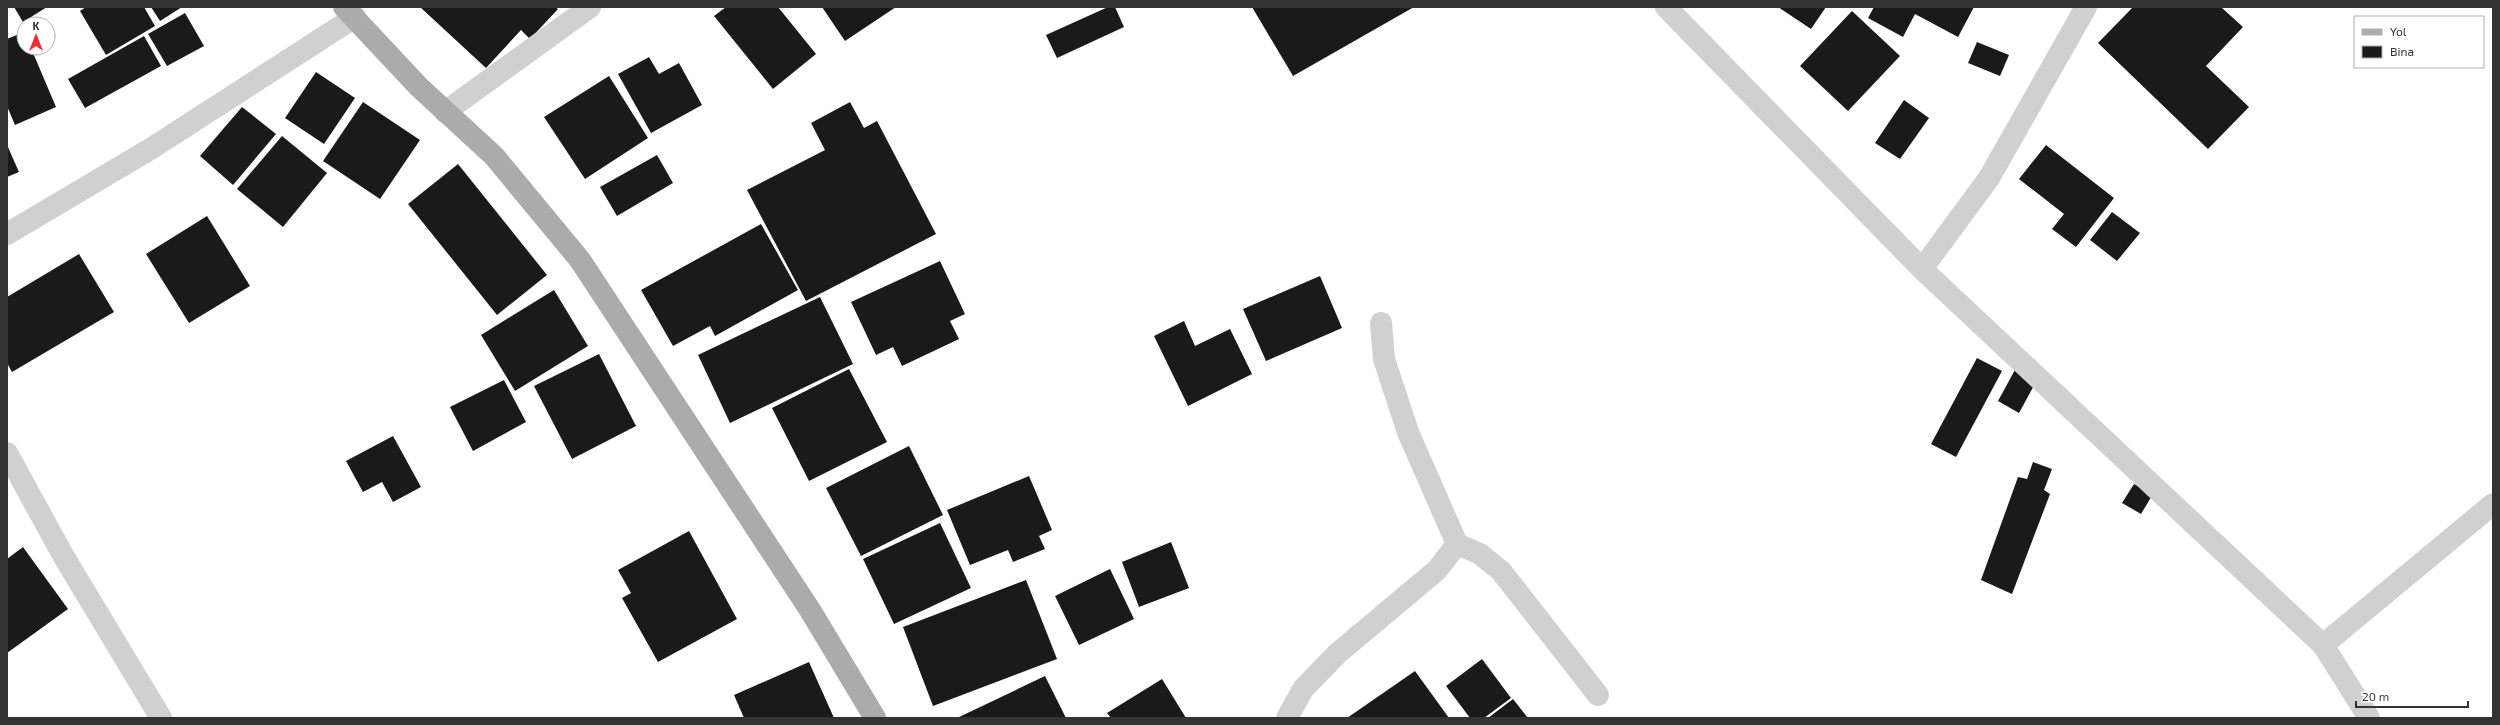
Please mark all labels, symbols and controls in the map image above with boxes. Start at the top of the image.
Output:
north arrow [16,16,56,56]
legend [2354,16,2484,68]
text: K [33,19,40,32]
text: Yol [2390,24,2407,38]
text: Bina [2390,44,2414,58]
scale bar [2356,683,2468,709]
text: 20 m [2362,689,2389,703]

